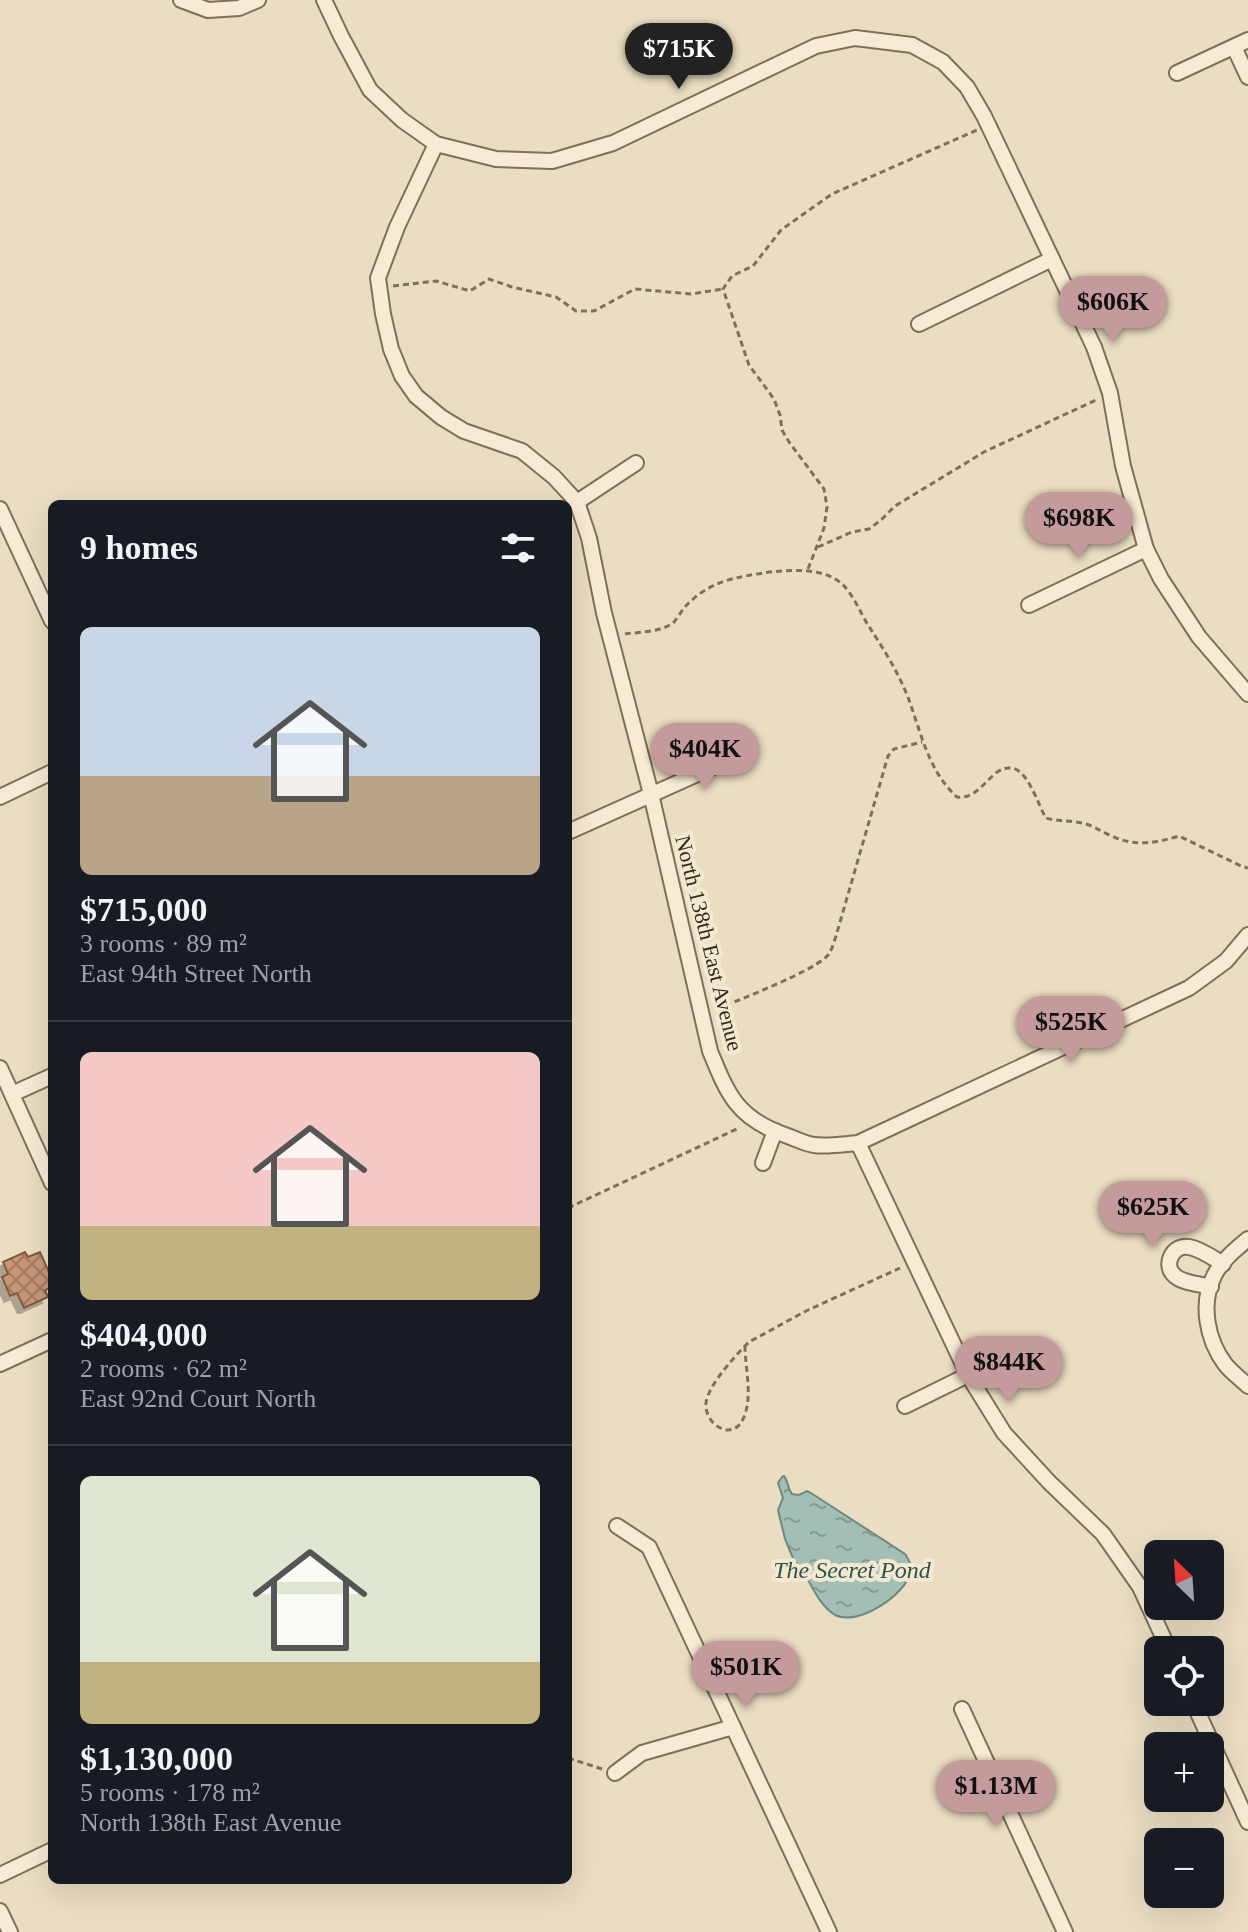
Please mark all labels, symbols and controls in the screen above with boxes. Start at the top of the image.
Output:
pin: $715K [623,23,735,91]
text: $715K [643,34,715,63]
pin: $606K [1057,276,1169,344]
text: $606K [1077,287,1149,316]
pin: $698K [1023,492,1135,560]
text: $698K [1043,503,1115,532]
icon: filters [496,526,540,570]
text: 9 homes [80,529,198,566]
icon: home [238,679,382,823]
pin: $404K [649,723,761,791]
text: $404K [669,734,741,763]
street label: North 138th East Avenue [670,833,748,1053]
text: $715,000 [80,891,208,928]
text: 3 rooms · 89 m² [80,929,247,958]
text: East 94th Street North [80,959,312,988]
pin: $525K [1015,996,1127,1064]
text: $525K [1035,1007,1107,1036]
icon: home [238,1104,382,1248]
pin: $625K [1097,1181,1209,1249]
text: $625K [1117,1192,1189,1221]
text: $404,000 [80,1316,208,1353]
pin: $844K [953,1336,1065,1404]
text: $844K [973,1347,1045,1376]
text: 2 rooms · 62 m² [80,1354,247,1383]
text: East 92nd Court North [80,1384,316,1413]
icon: home [238,1528,382,1672]
north arrow [1144,1540,1224,1620]
map controls [1144,1540,1224,1908]
water label: The Secret Pond [773,1557,932,1583]
button: locate [1144,1636,1224,1716]
pin: $501K [690,1641,802,1709]
text: $501K [710,1652,782,1681]
button: + [1144,1732,1224,1812]
text: $1,130,000 [80,1740,233,1777]
pin: $1.13M [931,1760,1061,1828]
text: $1.13M [954,1771,1038,1800]
text: 5 rooms · 178 m² [80,1778,260,1807]
text: North 138th East Avenue [80,1808,342,1837]
button: − [1144,1828,1224,1908]

